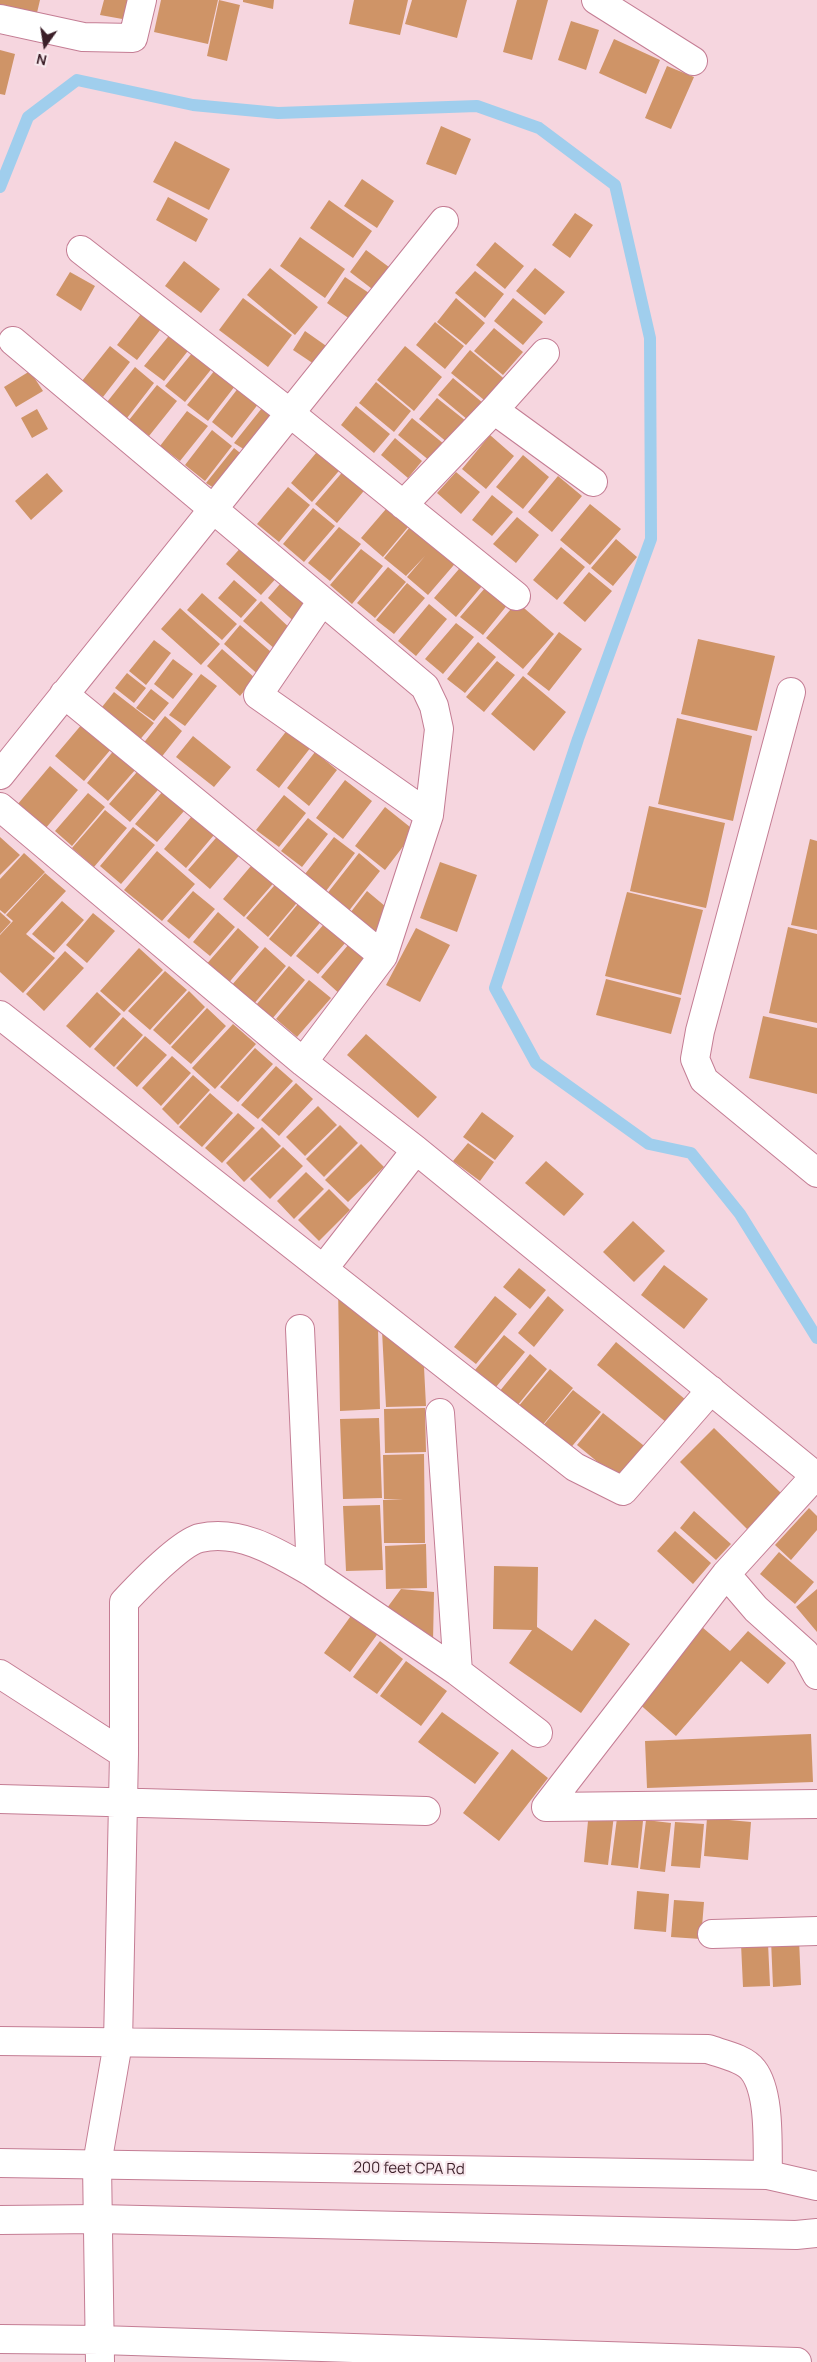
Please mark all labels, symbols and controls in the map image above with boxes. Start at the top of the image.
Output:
north arrow [20,20,70,70]
text: N [34,50,49,70]
street label: 200 feet CPA Rd [353,2159,465,2179]

